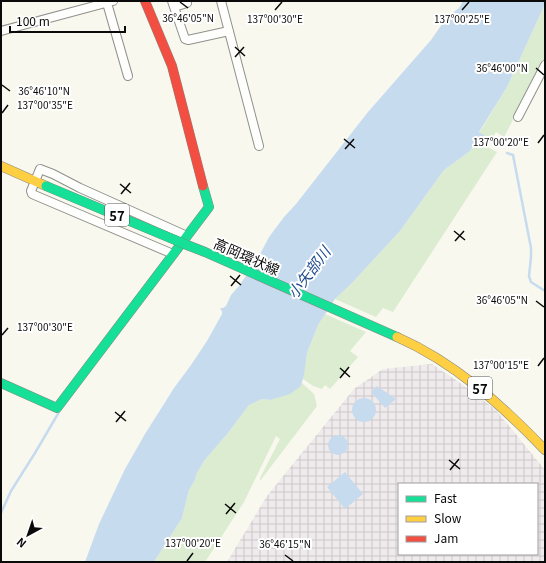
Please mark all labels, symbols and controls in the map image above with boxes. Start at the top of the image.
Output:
scale bar [10,8,125,34]
text: 36°46'05"N [162,10,214,25]
text: 137°00'30"E [247,11,303,26]
text: 137°00'25"E [434,11,490,26]
text: 100 m [16,12,50,29]
text: 36°46'00"N [476,60,528,75]
text: 36°46'10"N [18,83,70,98]
text: 137°00'35"E [17,97,73,112]
text: 137°00'20"E [473,134,529,149]
road number: 57 [105,204,129,226]
street label: 高岡環状線 [211,233,283,279]
water label: 小矢部川 [282,240,336,302]
text: 36°46'05"N [476,292,528,307]
text: 137°00'30"E [17,319,73,334]
text: 137°00'15"E [473,357,529,372]
road number: 57 [468,377,492,399]
legend [398,483,538,555]
text: Fast [434,489,457,506]
text: Slow [434,509,462,526]
north arrow [8,515,48,555]
text: Jam [434,529,458,546]
text: N [13,535,29,552]
text: 137°00'20"E [165,535,221,550]
text: 36°46'15"N [259,536,311,551]

